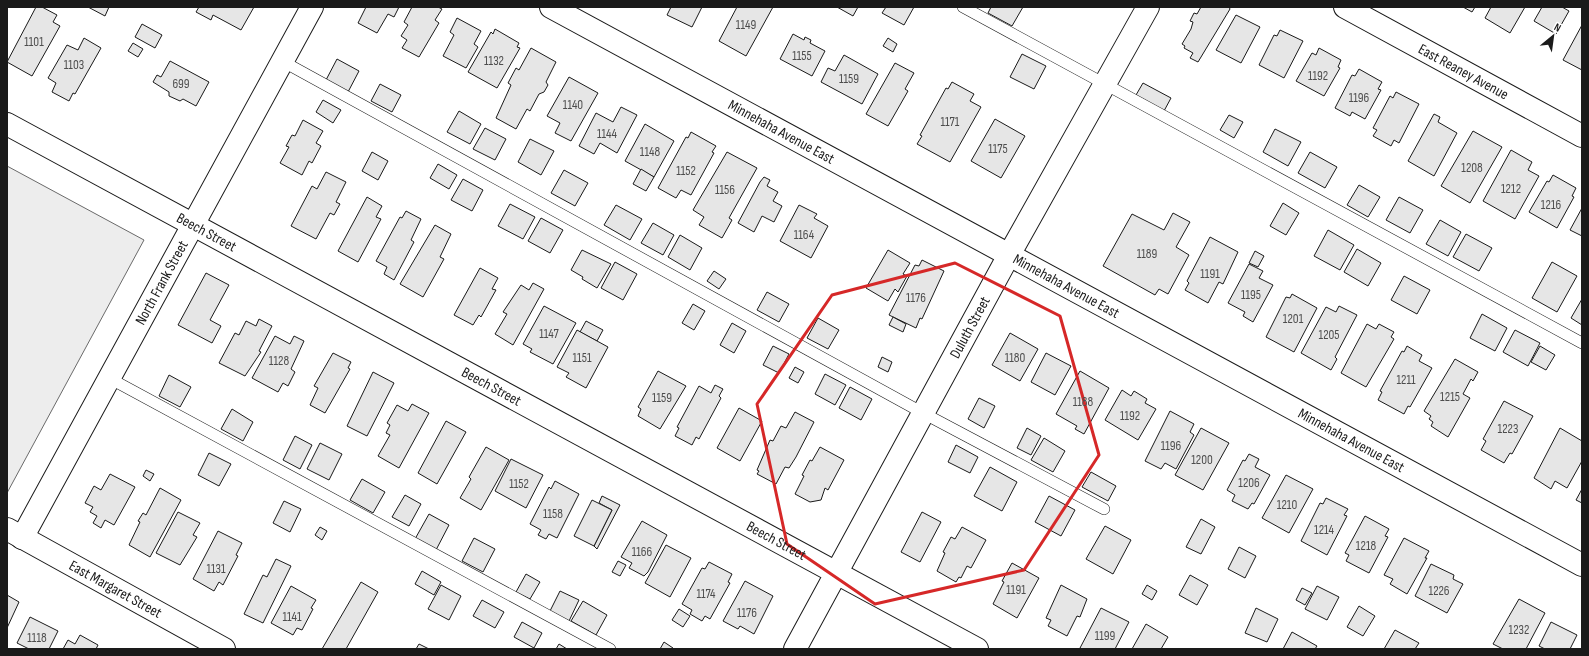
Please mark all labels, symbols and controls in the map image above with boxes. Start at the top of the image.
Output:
north arrow [1533,16,1573,56]
house number: 1149 [736,17,756,33]
text: N [1552,21,1563,35]
house number: 1101 [24,34,44,50]
street label: East Reaney Avenue [1415,40,1512,104]
house number: 1155 [792,48,812,64]
house number: 1132 [484,53,504,69]
house number: 1103 [64,57,84,73]
house number: 1192 [1308,68,1328,84]
house number: 1159 [839,71,859,87]
house number: 699 [172,76,190,92]
house number: 1196 [1349,90,1370,106]
street label: Minnehaha Avenue East [725,96,838,169]
house number: 1140 [563,97,583,113]
house number: 1171 [941,114,960,130]
house number: 1144 [597,126,618,142]
house number: 1175 [988,141,1008,157]
house number: 1148 [640,144,660,160]
house number: 1208 [1461,160,1483,176]
house number: 1152 [676,163,696,179]
house number: 1212 [1501,181,1521,197]
house number: 1156 [715,182,735,198]
house number: 1216 [1541,197,1561,213]
street label: Beech Street [173,209,240,257]
house number: 1164 [794,227,815,243]
street label: North Frank Street [131,237,193,328]
house number: 1189 [1137,246,1158,262]
street label: Minnehaha Avenue East [1010,250,1123,323]
house number: 1191 [1200,266,1220,282]
house number: 1195 [1241,287,1261,303]
house number: 1176 [906,290,926,306]
street label: Duluth Street [946,293,995,362]
house number: 1201 [1283,311,1304,327]
house number: 1147 [539,326,560,342]
house number: 1205 [1318,327,1340,343]
house number: 1151 [573,350,592,366]
house number: 1180 [1005,350,1025,366]
house number: 1128 [269,353,289,369]
street label: Beech Street [458,363,525,411]
house number: 1211 [1396,372,1416,388]
house number: 1215 [1440,389,1460,405]
house number: 1159 [652,390,672,406]
house number: 1188 [1073,394,1094,410]
street label: Minnehaha Avenue East [1295,404,1408,477]
house number: 1192 [1120,408,1140,424]
house number: 1223 [1498,421,1518,437]
house number: 1196 [1161,438,1182,454]
house number: 1200 [1191,452,1213,468]
house number: 1206 [1238,475,1260,491]
house number: 1152 [509,476,529,492]
house number: 1210 [1277,497,1297,513]
house number: 1158 [543,506,563,522]
street label: Beech Street [743,517,810,565]
house number: 1214 [1314,522,1335,538]
house number: 1218 [1356,538,1376,554]
house number: 1166 [632,544,653,560]
street label: East Margaret Street [66,556,165,623]
house number: 1131 [206,561,226,577]
house number: 1191 [1006,582,1026,598]
house number: 1226 [1428,583,1450,599]
house number: 1174 [696,586,716,602]
house number: 1176 [737,605,757,621]
house number: 1141 [282,609,302,625]
house number: 1232 [1509,622,1529,638]
house number: 1199 [1095,628,1116,644]
house number: 1118 [27,630,47,646]

